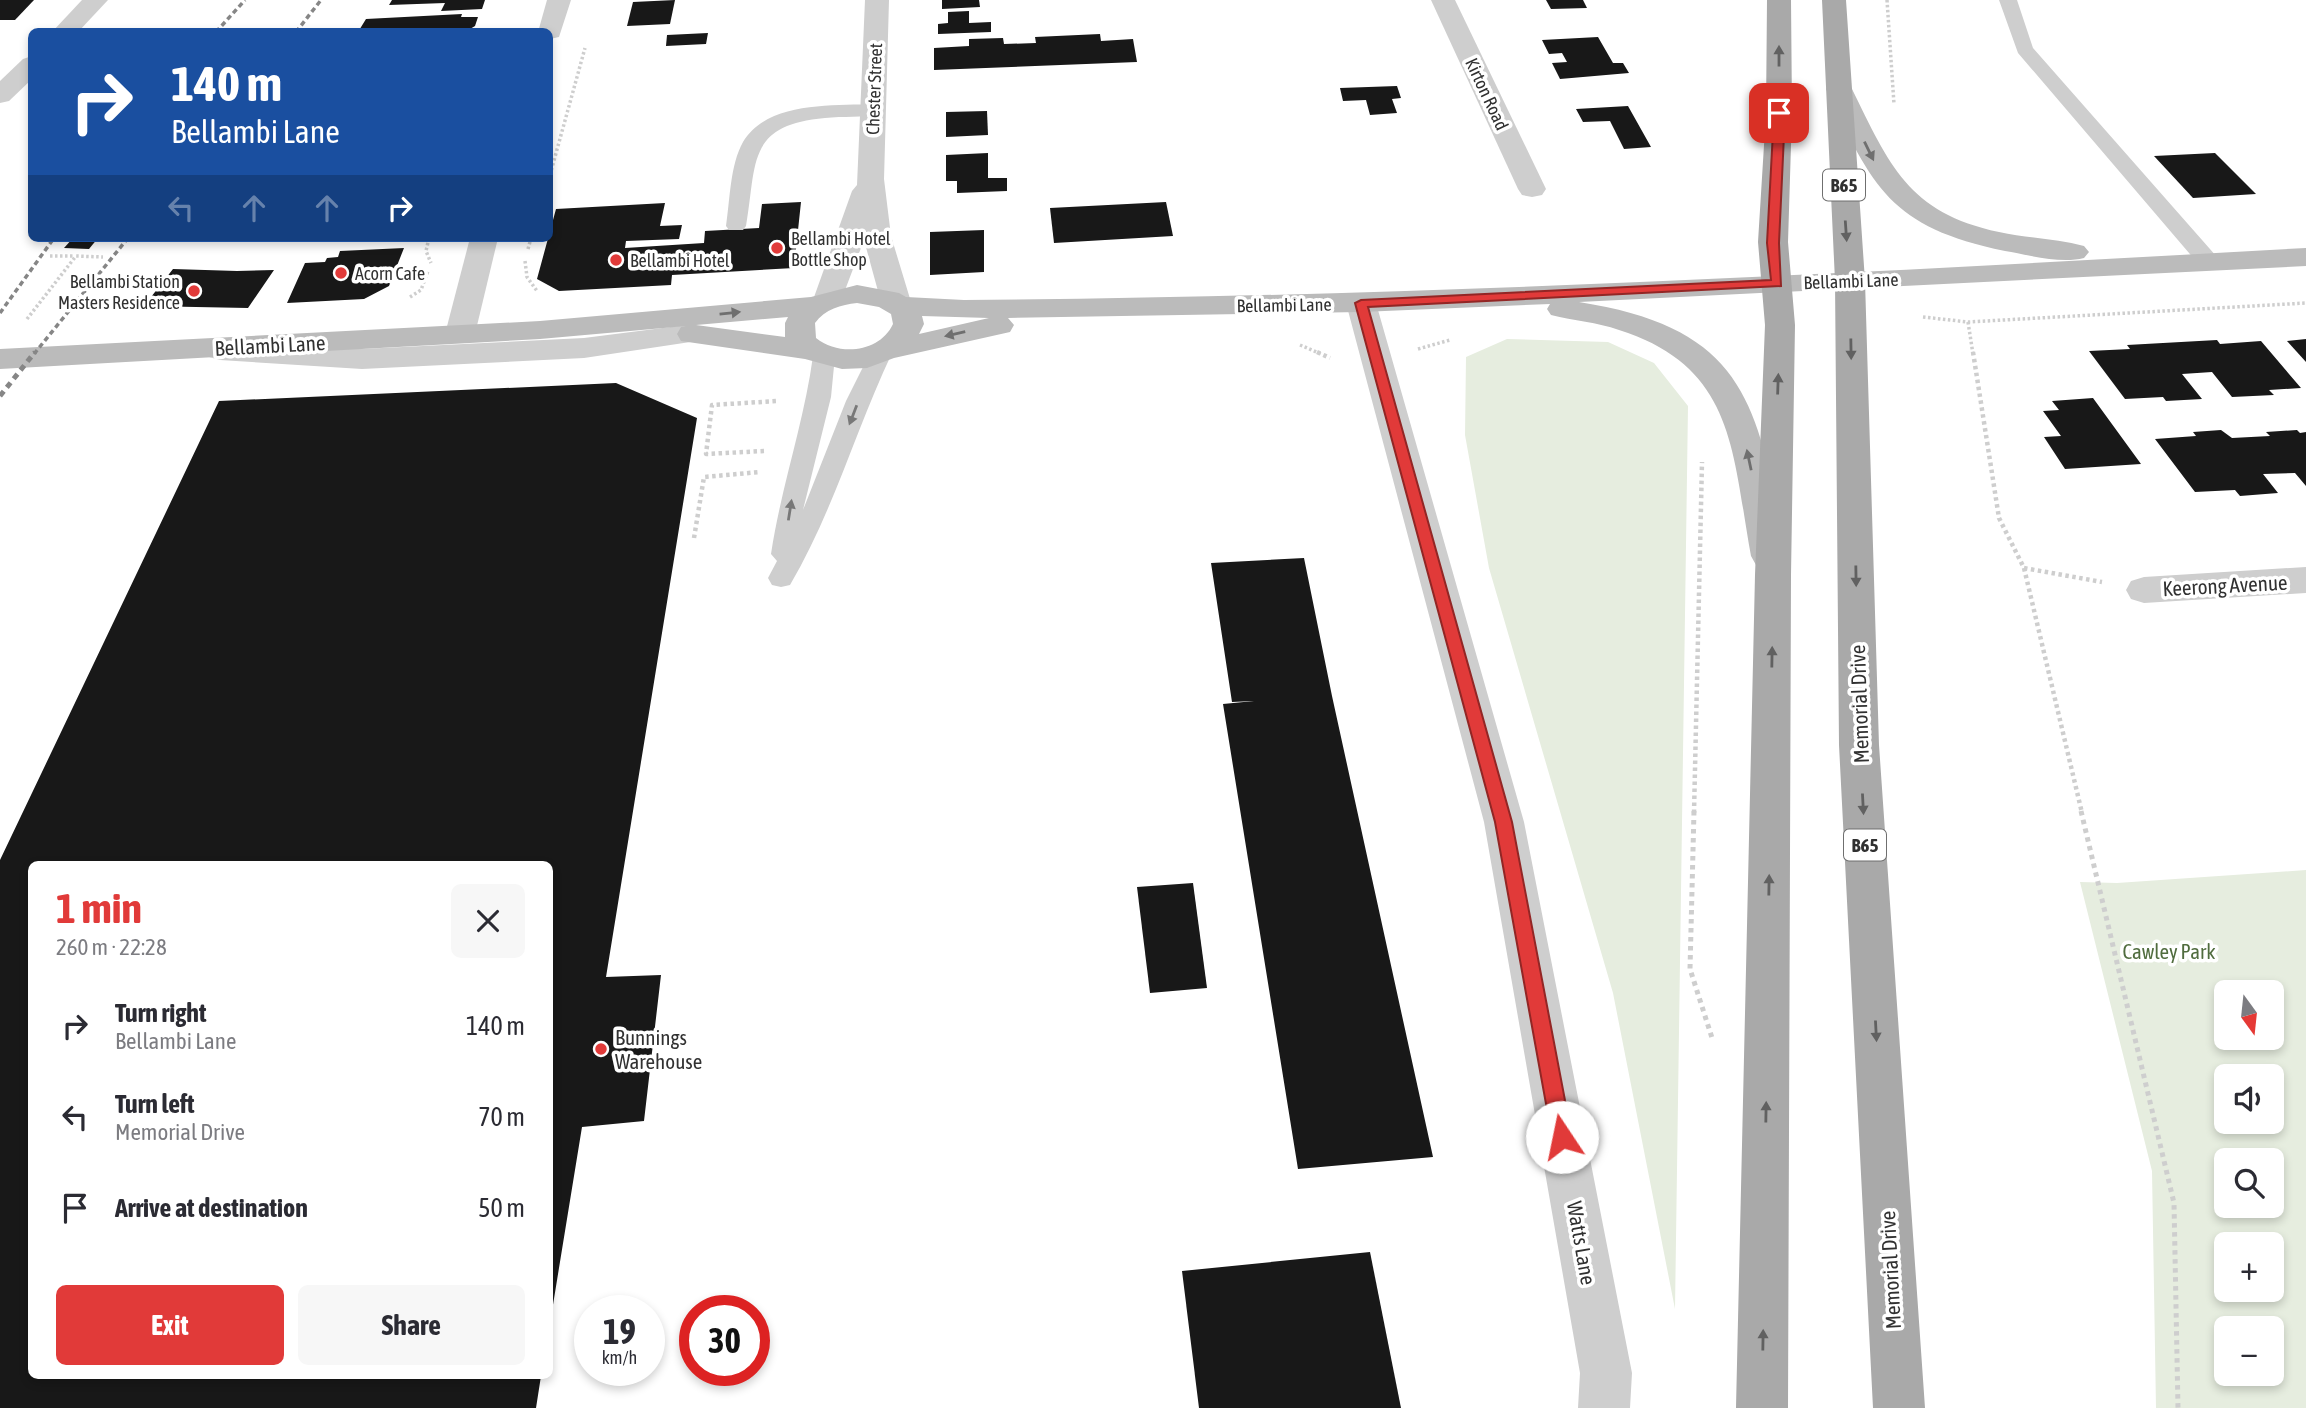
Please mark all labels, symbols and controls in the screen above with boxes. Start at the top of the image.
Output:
street label: Chester Street [862,43,886,135]
one-way arrow [1773,45,1785,67]
text: 140 m [171,55,282,111]
street label: Kirton Road [1461,55,1513,133]
icon: right [56,56,147,147]
pin [1749,83,1809,143]
icon: arrive [1760,94,1798,132]
text: Bellambi Lane [171,113,340,150]
one-way arrow [1863,141,1874,161]
road number: B65 [1823,169,1865,200]
icon: left [162,189,200,227]
icon: ahead [235,189,273,227]
icon: ahead [308,189,346,227]
icon: right [381,189,419,227]
one-way arrow [1841,220,1852,242]
place label: Bellambi Hotel Bottle Shop [791,228,891,270]
marker: Bellambi Hotel Bottle Shop [769,240,785,256]
place label: Bellambi Hotel [630,250,730,271]
marker: Bellambi Hotel [608,252,624,268]
place label: Acorn Cafe [355,263,425,284]
marker: Acorn Cafe [333,265,349,281]
street label: Bellambi Lane [1803,269,1899,293]
place label: Bellambi Station Masters Residence [58,271,180,313]
marker: Bellambi Station Masters Residence [186,283,202,299]
street label: Bellambi Lane [1236,294,1332,316]
one-way arrow [719,307,741,318]
one-way arrow [943,329,965,340]
street label: Bellambi Lane [214,330,326,360]
one-way arrow [1846,338,1857,360]
one-way arrow [1772,373,1784,395]
one-way arrow [847,405,858,426]
one-way arrow [1743,449,1754,471]
one-way arrow [785,499,796,521]
one-way arrow [1850,566,1862,588]
street label: Keerong Avenue [2162,570,2288,600]
street label: Memorial Drive [1845,644,1873,764]
one-way arrow [1766,646,1777,668]
one-way arrow [1857,793,1868,815]
road number: B65 [1844,830,1886,860]
one-way arrow [1763,874,1774,896]
text: 1 min [56,884,142,932]
button: close [451,884,525,958]
text: 260 m · 22:28 [56,934,167,960]
park label: Cawley Park [2122,939,2216,963]
north arrow [2214,980,2284,1050]
map controls [2214,980,2284,1386]
text: Turn right [115,998,206,1028]
icon: right [56,1007,94,1045]
text: 140 m [466,1011,525,1041]
one-way arrow [1871,1020,1882,1042]
place label: Bunnings Warehouse [615,1025,702,1073]
text: Bellambi Lane [115,1028,236,1054]
marker: Bunnings Warehouse [593,1041,609,1057]
button: sound [2214,1064,2284,1134]
text: Turn left [115,1089,195,1119]
icon: left [56,1098,94,1136]
position arrow [1525,1100,1599,1174]
one-way arrow [1760,1101,1771,1123]
text: 70 m [478,1102,525,1132]
text: Memorial Drive [115,1119,245,1145]
button: search [2214,1148,2284,1218]
icon: arrive [56,1189,94,1227]
text: Arrive at destination [115,1193,308,1223]
text: 50 m [478,1193,525,1223]
street label: Watts Lane [1563,1199,1601,1287]
street label: Memorial Drive [1875,1210,1905,1330]
button: + [2214,1232,2284,1302]
button: Exit [56,1285,284,1365]
button: Share [298,1285,525,1365]
speed limit sign: 30 [679,1295,770,1386]
text: 19 [603,1311,636,1351]
button: − [2214,1316,2284,1386]
one-way arrow [1757,1329,1768,1351]
text: km/h [602,1347,637,1368]

